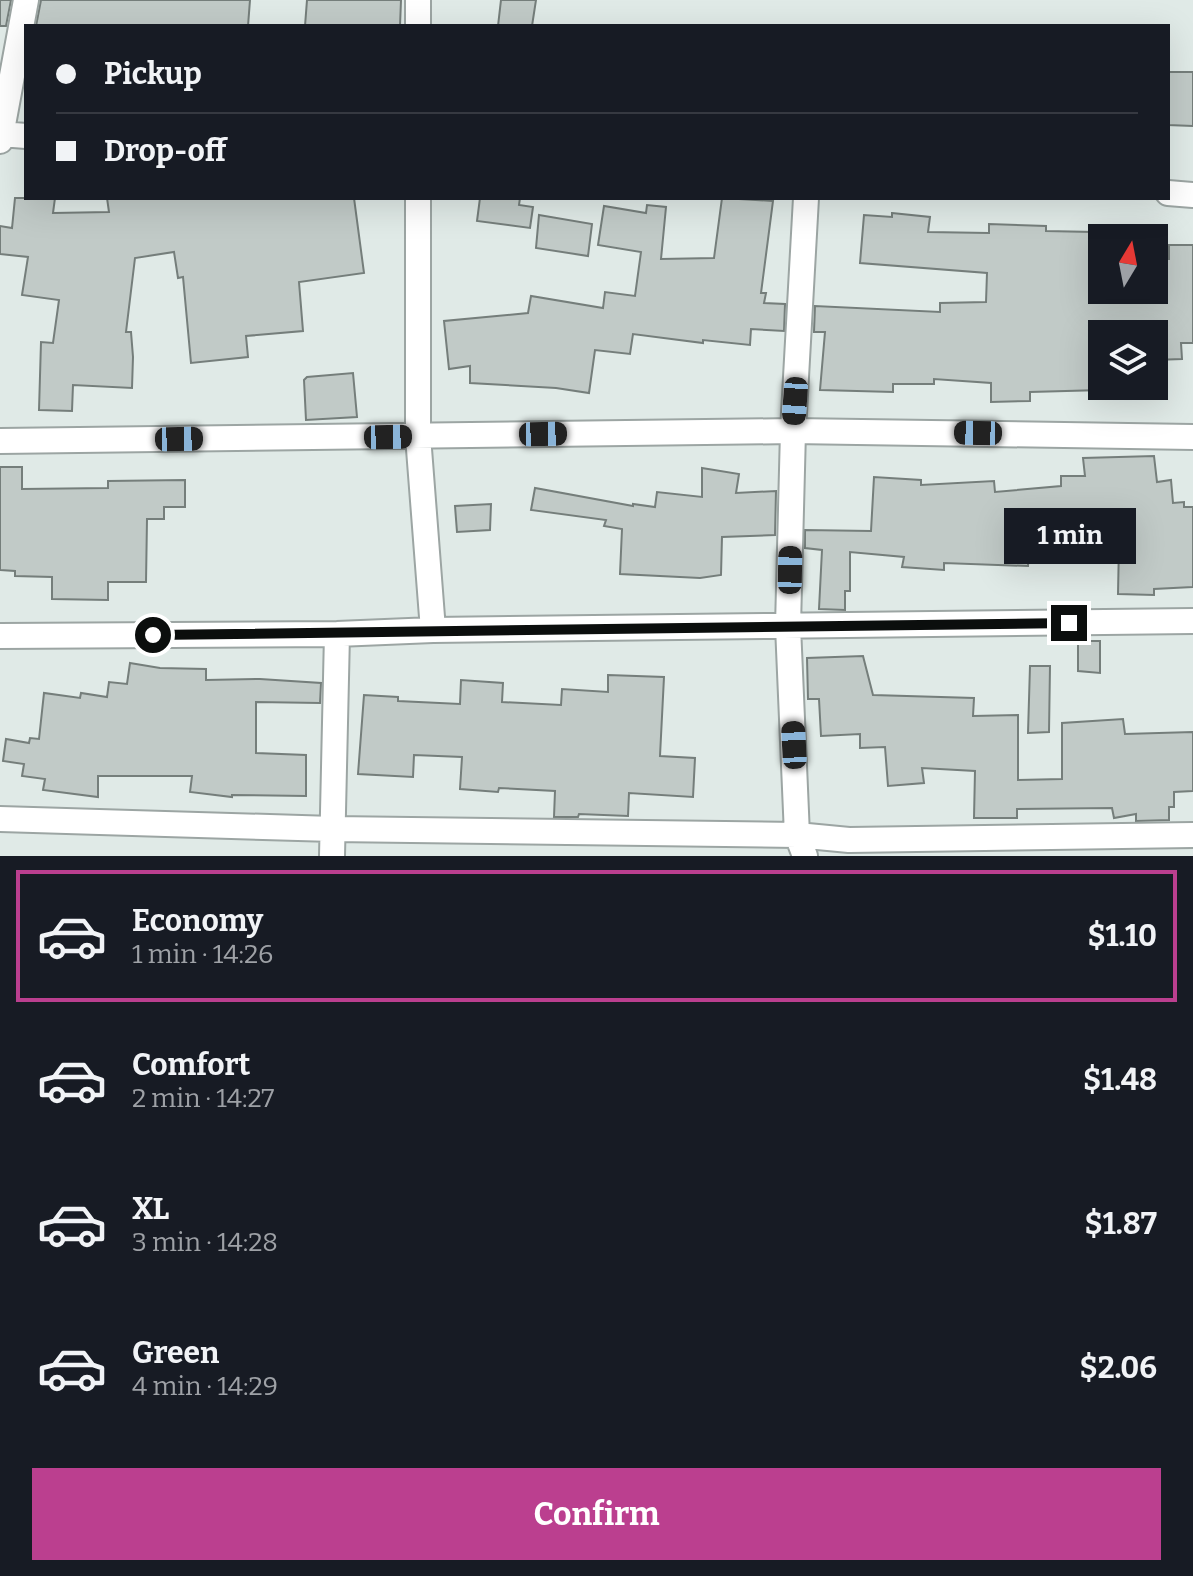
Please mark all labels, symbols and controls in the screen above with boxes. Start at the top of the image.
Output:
text: Pickup [104,56,202,92]
text: Drop-off [104,133,226,169]
north arrow [1088,224,1168,304]
map controls [1088,224,1168,400]
button: layers [1088,320,1168,400]
car [781,376,809,426]
car [954,421,1002,445]
car [519,422,567,446]
car [364,425,412,449]
car [155,427,203,451]
callout: 1 min [1003,507,1135,563]
text: 1 min [1037,520,1103,551]
car [778,546,802,594]
route end [1051,605,1087,641]
route start [135,617,171,653]
car [781,720,807,770]
icon: car [36,900,108,972]
text: Economy [132,903,263,939]
text: $1.10 [1087,918,1157,954]
text: 1 min · 14:26 [132,939,273,970]
icon: car [36,1044,108,1116]
text: Comfort [132,1047,250,1083]
text: $1.48 [1083,1062,1157,1098]
text: 2 min · 14:27 [132,1083,274,1114]
icon: car [36,1188,108,1260]
text: XL [132,1191,169,1227]
text: $1.87 [1085,1206,1157,1242]
text: 3 min · 14:28 [132,1227,278,1258]
icon: car [36,1332,108,1404]
text: Green [132,1335,219,1371]
text: $2.06 [1079,1350,1157,1386]
text: 4 min · 14:29 [132,1371,278,1402]
button: Confirm [32,1468,1161,1560]

